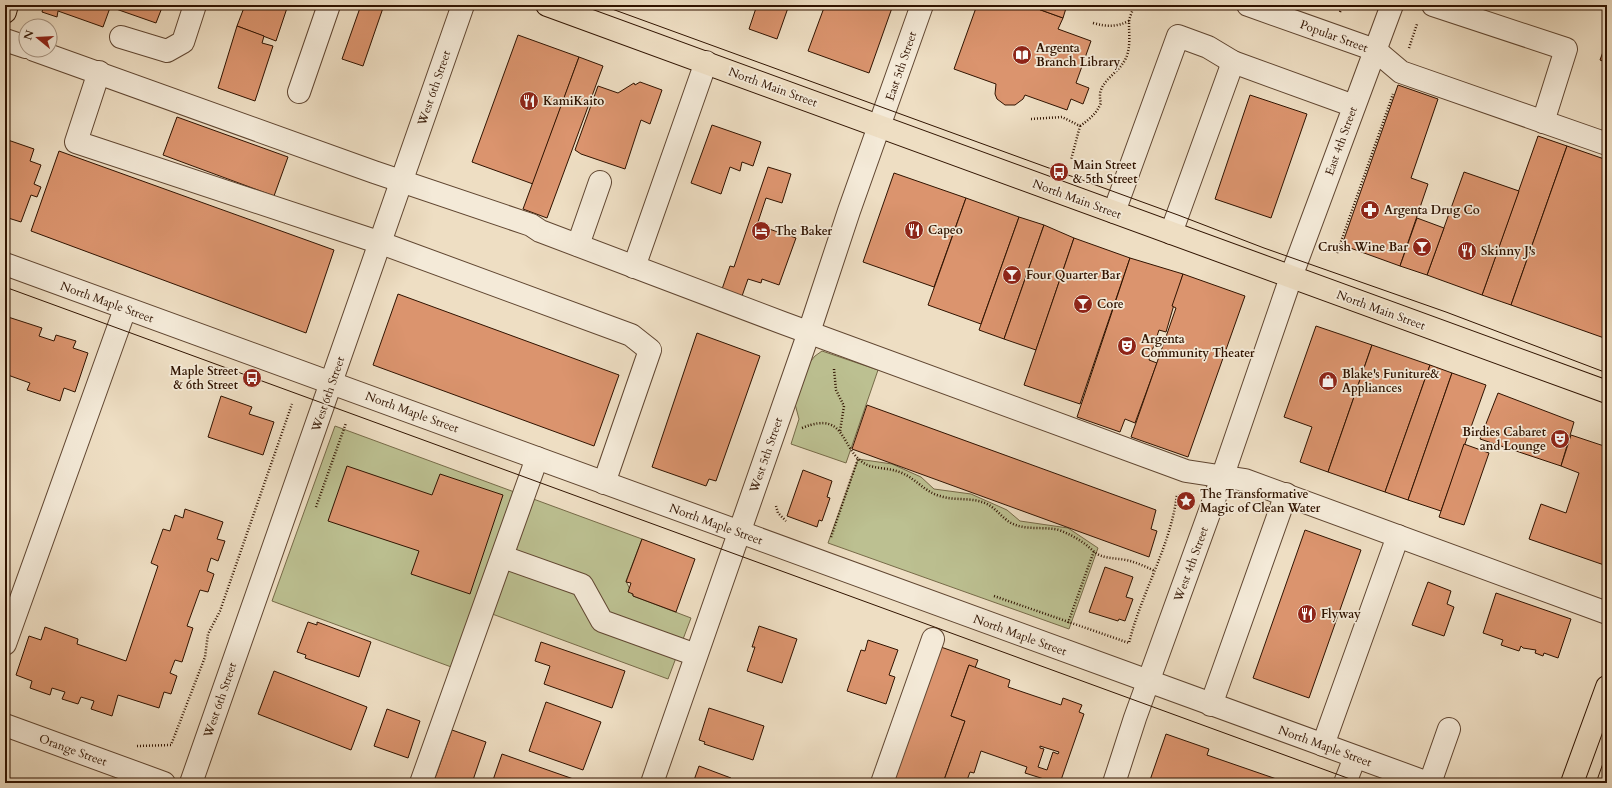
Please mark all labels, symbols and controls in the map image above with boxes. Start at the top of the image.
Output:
street label: Popular Street [1298,16,1370,56]
north arrow [18,18,58,58]
text: N [20,28,38,42]
street label: East 5th Street [882,29,920,103]
place label: Argenta Branch Library [1036,40,1121,70]
library icon: Argenta Branch Library [1011,44,1033,66]
street label: West 6th Street [413,48,454,129]
street label: North Main Street [726,63,820,111]
restaurant icon: KamiKaito [518,90,540,112]
place label: KamiKaito [543,93,604,109]
street label: East 4th Street [1321,104,1361,178]
place label: Main Street & 5th Street [1073,157,1138,187]
bus stop icon: Main Street & 5th Street [1048,161,1070,183]
street label: North Main Street [1030,175,1124,223]
pharmacy icon: Argenta Drug Co [1359,199,1381,221]
place label: Argenta Drug Co [1384,202,1480,218]
restaurant icon: Capeo [903,219,925,241]
hotel icon: The Baker [750,220,772,242]
place label: Capeo [928,222,963,238]
place label: The Baker [775,223,832,239]
bar icon: Crush Wine Bar [1411,236,1433,258]
place label: Crush Wine Bar [1318,239,1408,255]
restaurant icon: Skinny J's [1456,240,1478,262]
place label: Skinny J's [1481,243,1535,259]
bar icon: Four Quarter Bar [1001,264,1023,286]
place label: Four Quarter Bar [1026,267,1121,283]
street label: North Maple Street [58,278,156,326]
street label: North Main Street [1334,286,1428,334]
bar icon: Core [1072,293,1094,315]
place label: Core [1097,296,1124,312]
place label: Argenta Community Theater [1141,331,1255,361]
theatre icon: Argenta Community Theater [1116,335,1138,357]
street label: West 6th Street [307,354,348,435]
place label: Maple Street & 6th Street [170,363,239,393]
place label: Blake's Funiture& Appliances [1342,366,1440,396]
bus stop icon: Maple Street & 6th Street [241,367,263,389]
shop icon: Blake's Funiture& Appliances [1317,370,1339,392]
street label: North Maple Street [363,388,461,436]
street label: West 5th Street [745,415,786,496]
place label: Birdies Cabaret and Lounge [1462,424,1547,454]
theatre icon: Birdies Cabaret and Lounge [1549,428,1571,450]
place label: The Transformative Magic of Clean Water [1200,486,1320,516]
place icon: The Transformative Magic of Clean Water [1175,490,1197,512]
street label: North Maple Street [667,500,765,548]
street label: West 4th Street [1170,524,1212,604]
restaurant icon: Flyway [1296,603,1318,625]
place label: Flyway [1321,606,1361,622]
street label: North Maple Street [971,611,1069,659]
street label: West 6th Street [199,660,240,741]
street label: North Maple Street [1276,722,1374,770]
street label: Orange Street [37,730,109,770]

